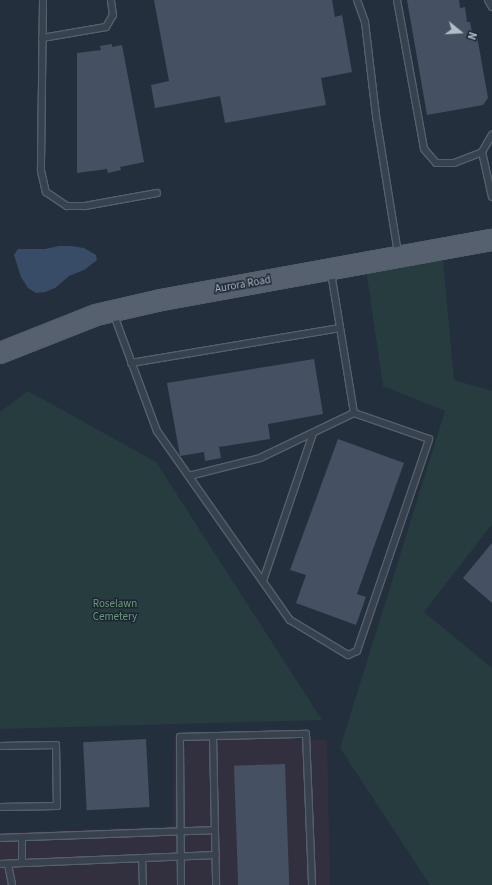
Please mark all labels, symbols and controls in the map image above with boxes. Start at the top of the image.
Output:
north arrow [440,12,480,52]
text: N [464,30,480,42]
street label: Aurora Road [214,274,272,296]
park label: Roselawn Cemetery [93,598,137,624]

